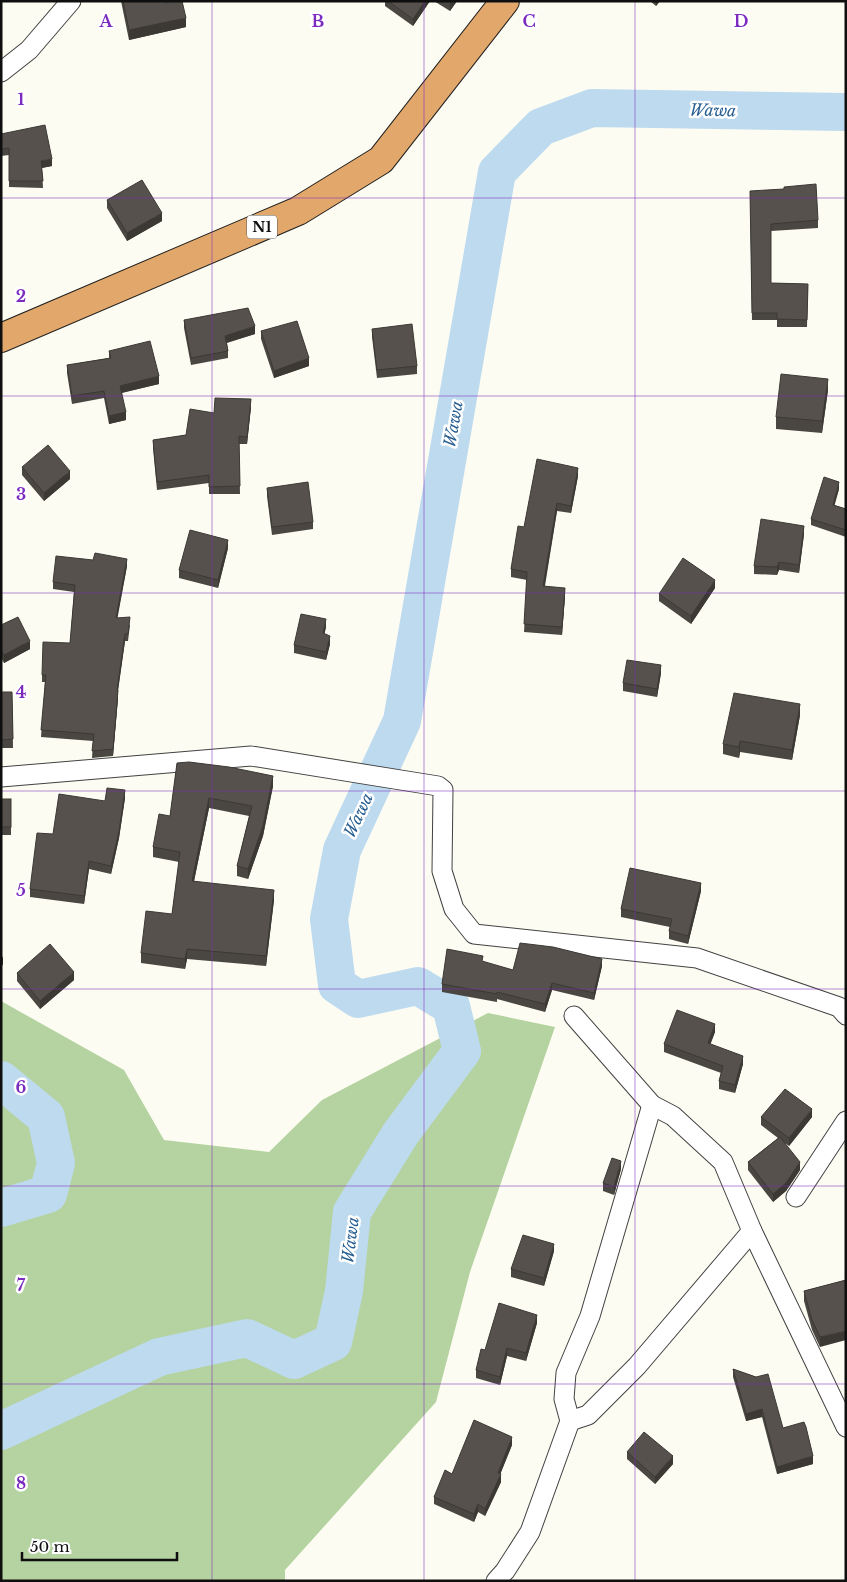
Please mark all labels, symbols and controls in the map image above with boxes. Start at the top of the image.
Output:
text: A [99,11,114,31]
text: B [312,11,325,31]
text: C [522,11,536,31]
text: D [734,11,748,31]
text: 1 [18,89,25,109]
water label: Wawa [690,100,736,120]
road number: N1 [247,216,277,238]
text: 2 [16,286,26,306]
water label: Wawa [439,399,467,449]
text: 3 [16,484,26,504]
text: 4 [16,682,26,702]
water label: Wawa [339,790,377,840]
text: 5 [16,880,26,900]
text: 6 [16,1077,27,1097]
water label: Wawa [337,1216,363,1264]
text: 7 [17,1275,26,1295]
text: 8 [16,1473,26,1493]
scale bar [22,1530,178,1562]
text: 50 m [30,1537,70,1556]

